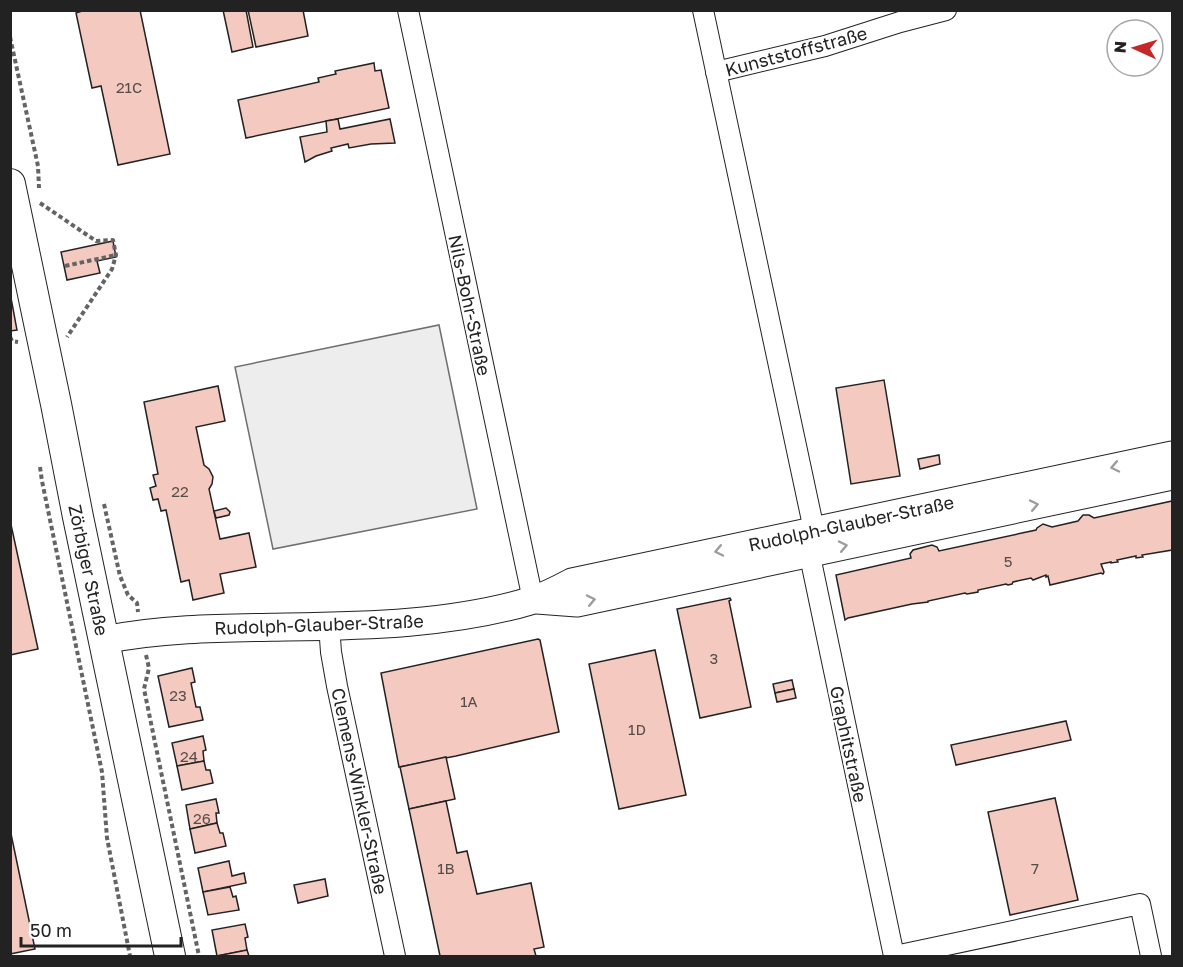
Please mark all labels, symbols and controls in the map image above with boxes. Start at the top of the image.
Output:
north arrow [1105,18,1165,78]
street label: Kunststoffstraße [723,21,869,81]
text: N [1110,40,1130,54]
house number: 21C [116,78,142,96]
street label: Nils-Bohr-Straße [444,232,496,378]
one-way arrow [1111,460,1121,473]
house number: 22 [171,482,189,500]
street label: Rudolph-Glauber-Straße [746,490,956,556]
one-way arrow [1029,500,1039,513]
street label: Zörbiger Straße [64,502,114,638]
one-way arrow [838,540,848,553]
one-way arrow [714,543,724,556]
house number: 5 [1004,552,1012,570]
one-way arrow [586,594,596,607]
street label: Rudolph-Glauber-Straße [214,609,424,639]
house number: 3 [710,649,718,667]
street label: Graphitstraße [826,684,872,804]
house number: 23 [169,686,187,704]
street label: Clemens-Winkler-Straße [327,686,393,896]
house number: 1A [460,692,478,710]
house number: 1D [628,720,646,738]
house number: 24 [180,747,198,765]
house number: 26 [193,809,211,827]
house number: 1B [437,859,455,877]
house number: 7 [1031,859,1039,877]
scale bar [21,910,182,948]
text: 50 m [30,919,72,941]

